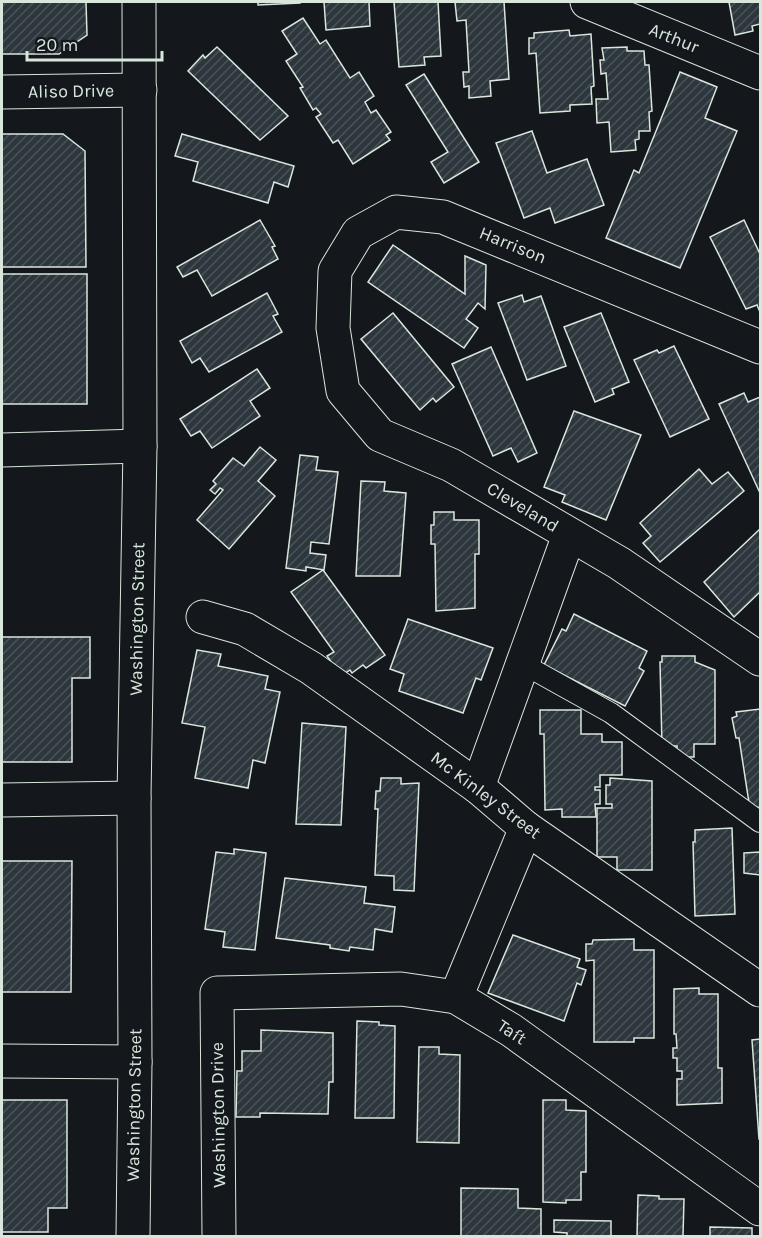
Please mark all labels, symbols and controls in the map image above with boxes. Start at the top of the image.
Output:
street label: Arthur [646,18,703,58]
scale bar [27,24,162,62]
text: 20 m [36,34,78,56]
street label: Aliso Drive [28,79,114,103]
street label: Harrison [476,222,550,268]
street label: Cleveland [483,477,563,537]
street label: Washington Street [125,542,149,696]
street label: Mc Kinley Street [427,746,546,844]
street label: Taft [493,1015,531,1050]
street label: Washington Street [122,1028,146,1182]
street label: Washington Drive [206,1042,230,1188]

